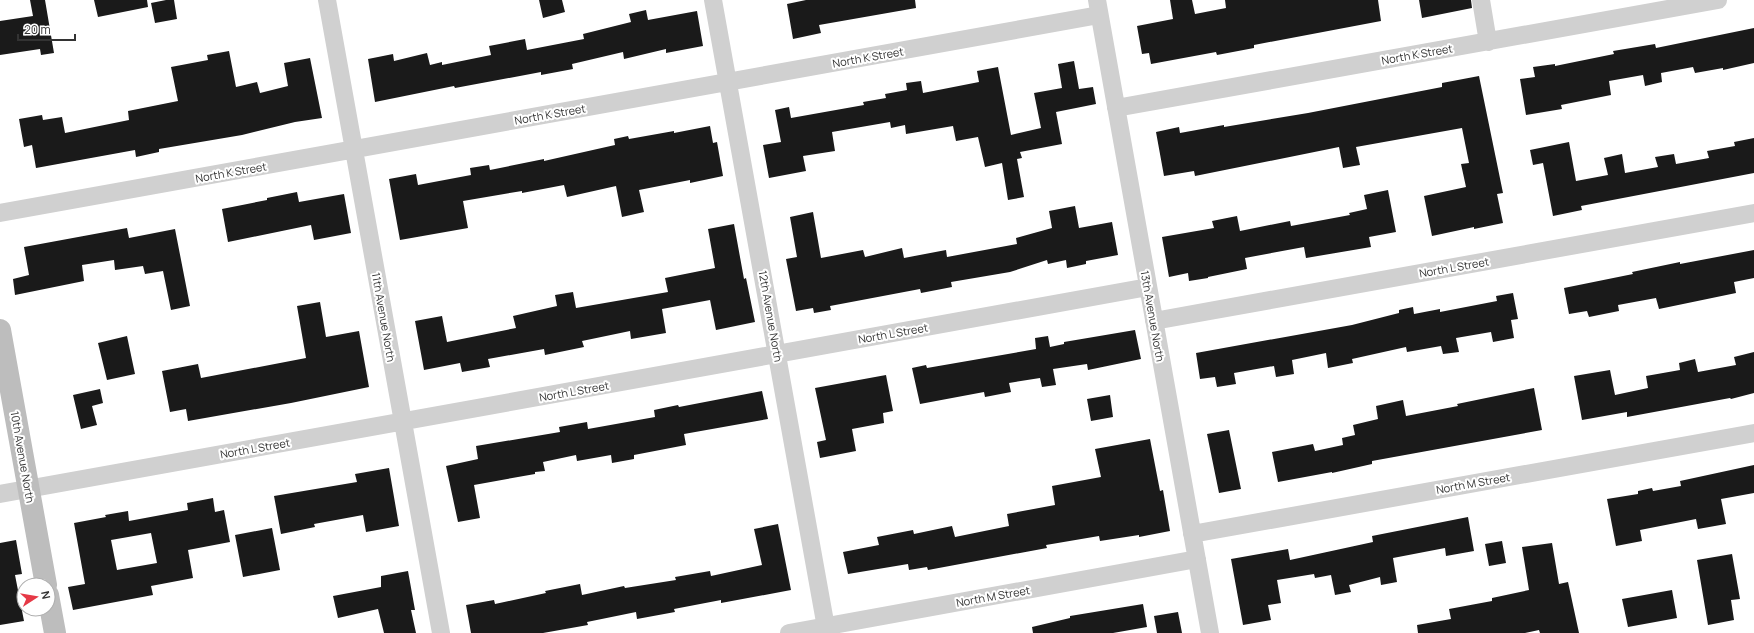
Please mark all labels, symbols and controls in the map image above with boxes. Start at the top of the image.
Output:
scale bar [18,16,75,42]
text: 20 m [24,21,51,38]
street label: North K Street [1380,40,1454,68]
street label: North K Street [831,43,905,71]
street label: North K Street [513,100,587,128]
street label: North K Street [194,158,268,186]
street label: North L Street [1418,253,1490,281]
street label: 12th Avenue North [756,269,786,363]
street label: 13th Avenue North [1138,269,1168,363]
street label: 11th Avenue North [369,271,399,363]
street label: North L Street [857,319,929,347]
street label: North L Street [538,377,610,405]
street label: 10th Avenue North [8,410,38,504]
street label: North L Street [219,434,291,462]
street label: North M Street [1435,469,1511,497]
north arrow [16,577,56,617]
street label: North M Street [955,582,1031,610]
text: N [38,589,54,600]

